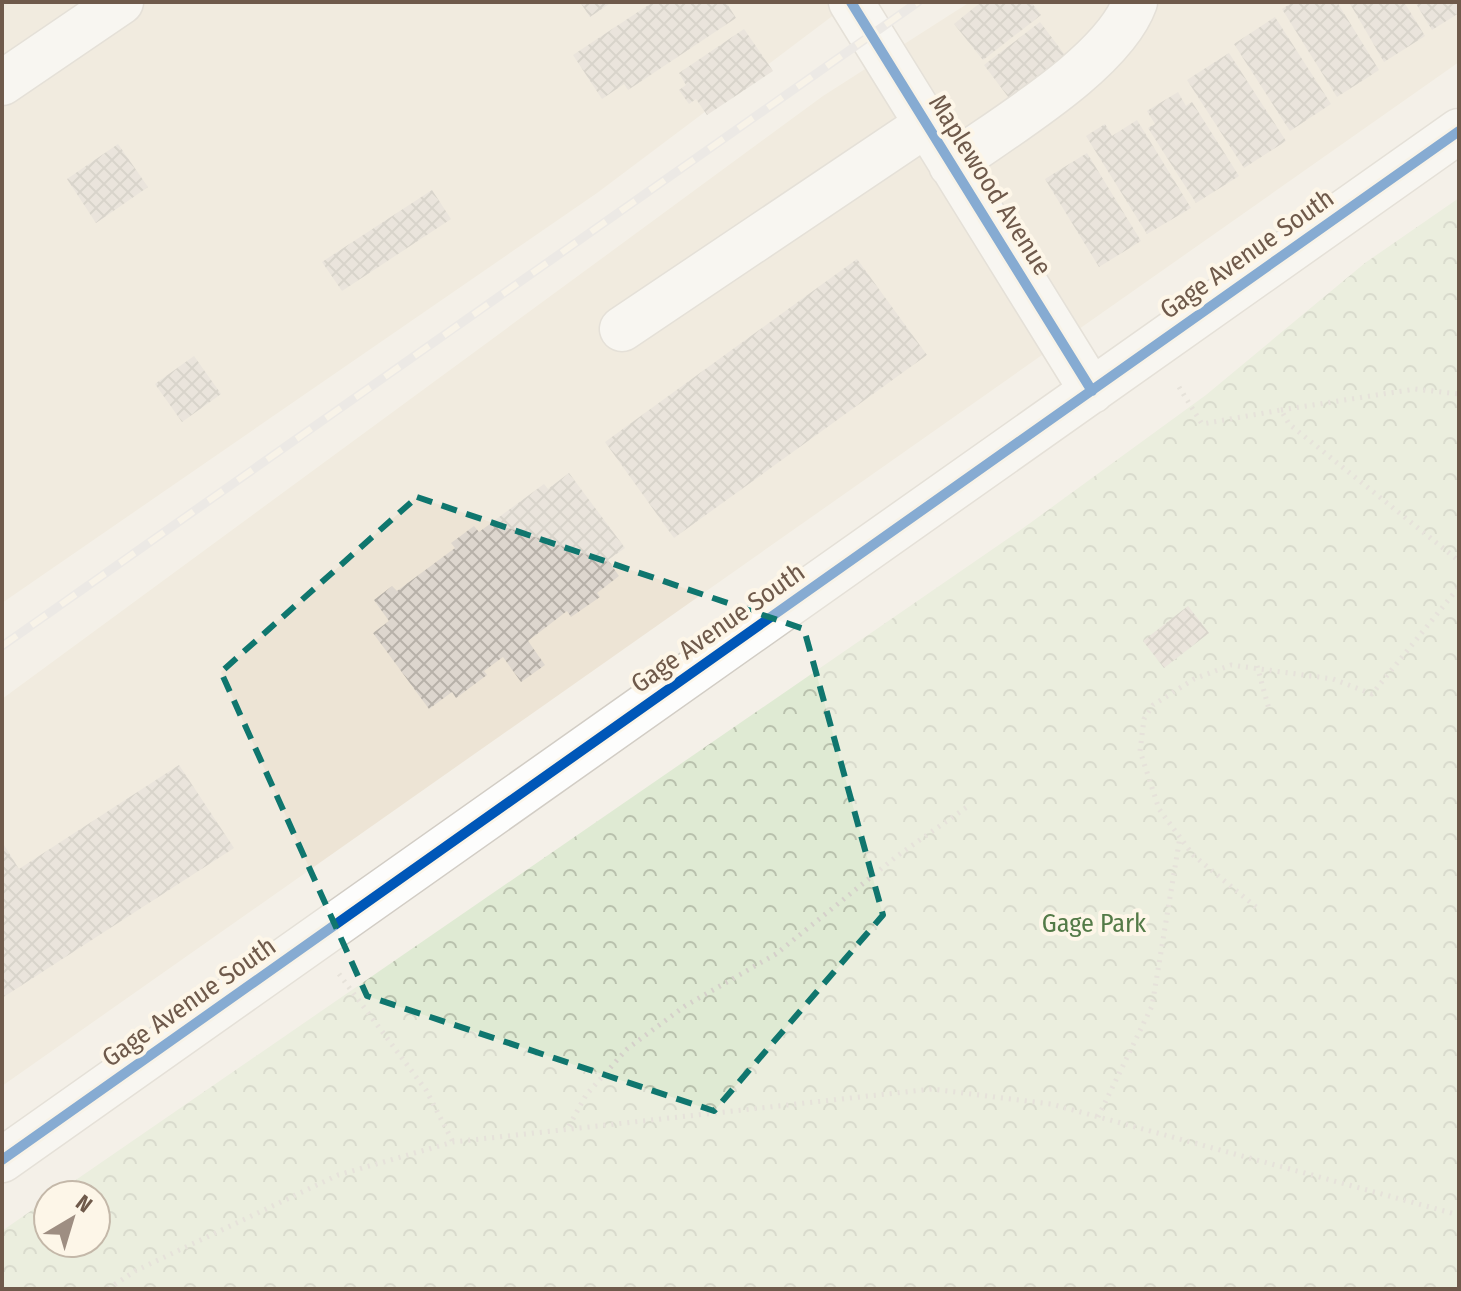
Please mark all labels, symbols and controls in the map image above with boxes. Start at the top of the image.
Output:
street label: Maplewood Avenue [922,89,1058,281]
street label: Gage Avenue South [1154,183,1340,325]
street label: Gage Avenue South [625,557,811,699]
park label: Gage Park [1042,908,1147,939]
street label: Gage Avenue South [96,931,282,1073]
north arrow [32,1179,112,1259]
text: N [70,1189,98,1218]

